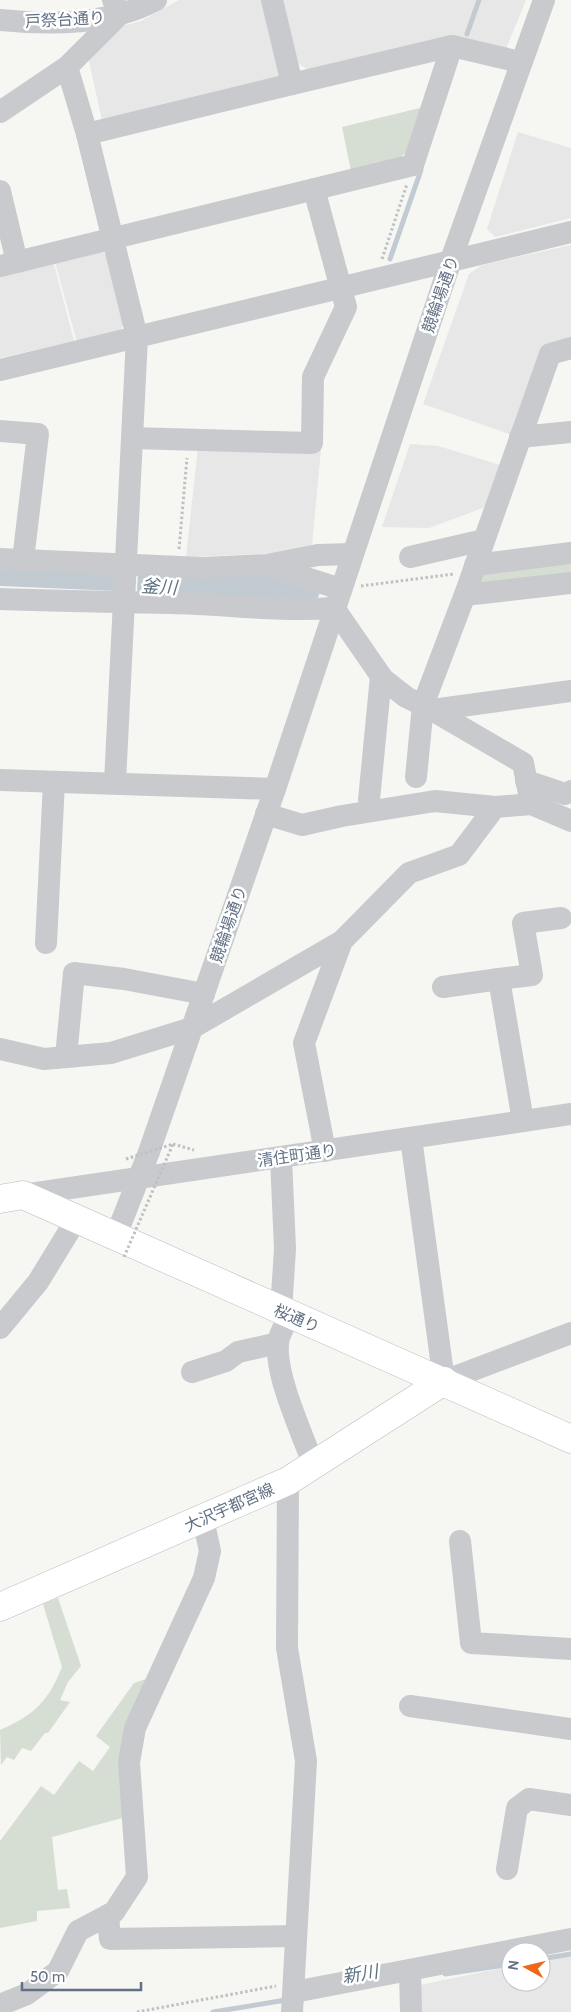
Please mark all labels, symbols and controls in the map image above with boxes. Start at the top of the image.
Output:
street label: 戸祭台通り [25,8,105,31]
street label: 競輪場通り [418,253,462,335]
water label: 釜川 [140,575,180,599]
street label: 競輪場通り [206,883,250,965]
street label: 清住町通り [256,1141,338,1170]
street label: 桜通り [271,1300,323,1337]
street label: 大沢宇都宮線 [181,1479,277,1536]
north arrow [501,1942,551,1992]
text: N [504,1959,523,1971]
scale bar [22,1960,141,1992]
water label: 新川 [341,1960,381,1988]
text: 50 m [30,1968,65,1986]

